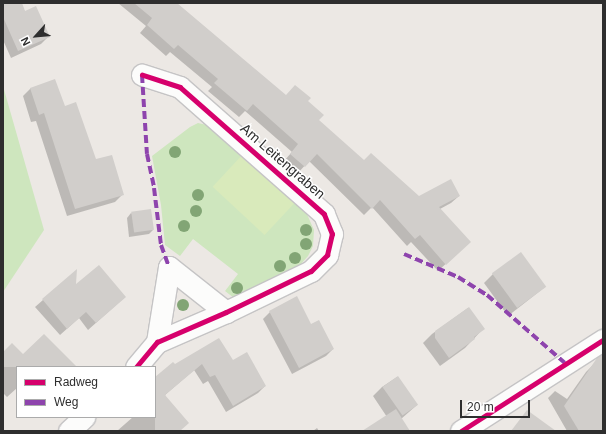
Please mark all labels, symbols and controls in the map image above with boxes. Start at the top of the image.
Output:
north arrow [16,16,56,56]
text: N [18,35,32,48]
street label: Am Leitengraben [237,120,329,202]
legend [16,366,156,418]
text: Radweg [54,375,98,389]
scale bar [462,392,532,418]
text: Weg [54,395,78,409]
text: 20 m [467,400,494,414]

